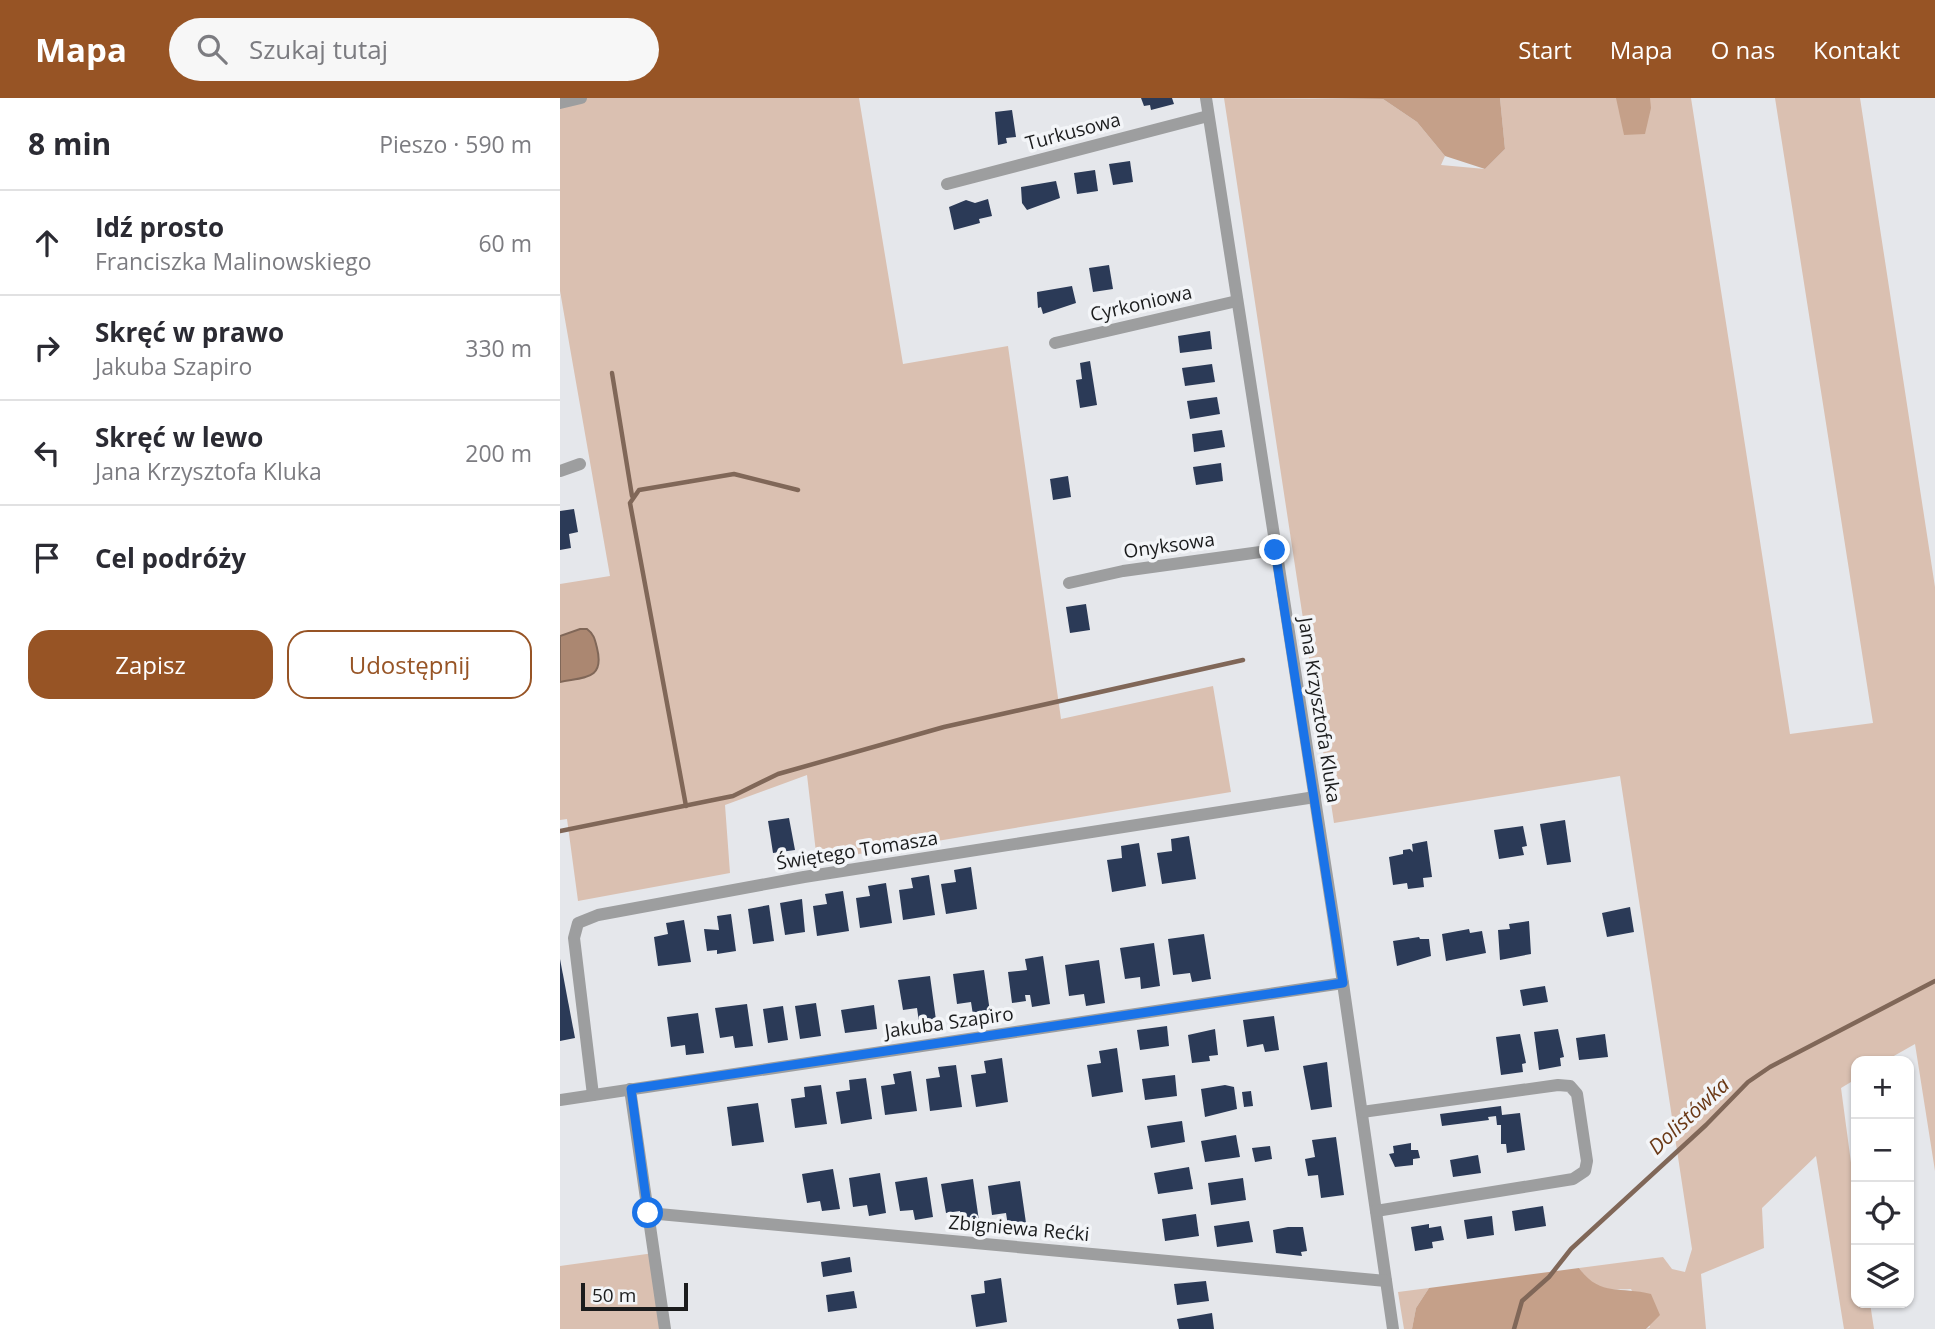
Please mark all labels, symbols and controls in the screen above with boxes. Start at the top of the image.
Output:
search box [169,18,659,81]
text: Mapa [35,27,127,72]
icon: search [193,30,231,68]
text: Szukaj tutaj [249,31,388,67]
text: Start [1518,33,1572,66]
text: Mapa [1610,33,1673,66]
text: O nas [1711,33,1775,66]
text: Kontakt [1813,33,1900,66]
street label: Turkusowa [1023,106,1123,156]
text: 8 min [28,123,111,164]
text: Pieszo · 590 m [379,128,532,160]
text: Idź prosto [95,209,224,245]
icon: ahead [28,224,66,262]
text: 60 m [478,227,532,259]
text: Franciszka Malinowskiego [95,245,372,277]
street label: Cyrkoniowa [1087,279,1195,327]
text: Skręć w prawo [95,314,284,350]
icon: right [28,329,66,367]
text: 330 m [465,332,532,364]
text: Jakuba Szapiro [95,350,252,382]
text: Skręć w lewo [95,419,263,455]
icon: left [28,434,66,472]
text: 200 m [465,437,532,469]
text: Jana Krzysztofa Kluka [95,455,322,487]
street label: Onyksowa [1122,526,1216,564]
route end [1259,534,1290,565]
icon: arrive [28,539,66,577]
text: Cel podróży [95,540,246,576]
street label: Jana Krzysztofa Kluka [1292,613,1347,805]
button: Zapisz [28,630,273,699]
button: Udostępnij [287,630,532,699]
street label: Świętego Tomasza [774,824,940,876]
street label: Jakuba Szapiro [881,1000,1015,1044]
map controls [1851,1056,1914,1308]
button: + [1851,1056,1914,1119]
water label: Dolistówka [1642,1070,1735,1160]
button: − [1851,1119,1914,1182]
button: locate [1851,1182,1914,1245]
route start [632,1197,663,1228]
street label: Zbigniewa Rećki [948,1209,1090,1247]
button: layers [1851,1245,1914,1308]
scale bar [581,1280,688,1312]
text: 50 m [592,1282,636,1308]

